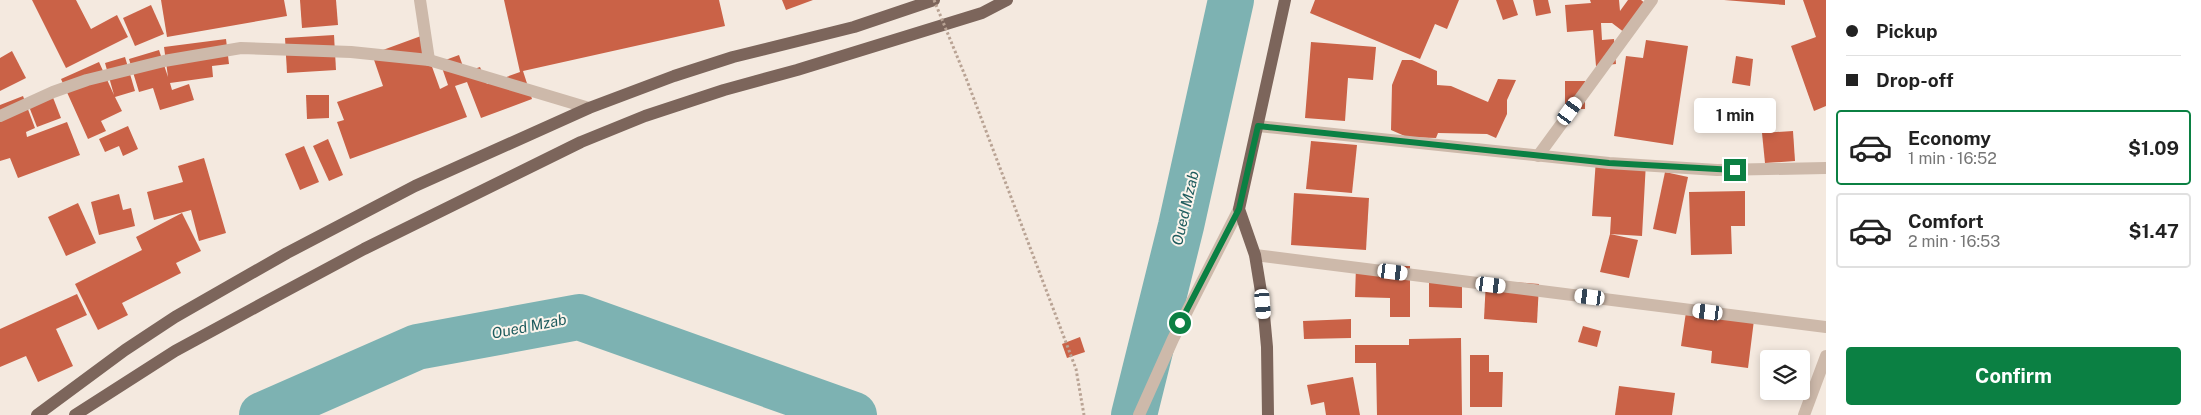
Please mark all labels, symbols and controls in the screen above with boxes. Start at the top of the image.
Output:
text: Pickup [1876,20,1938,42]
text: Drop-off [1876,69,1953,91]
car [1555,94,1584,128]
callout: 1 min [1694,98,1776,132]
text: 1 min [1716,106,1754,125]
icon: car [1848,125,1893,170]
text: Economy [1908,127,1991,149]
text: $1.09 [2128,137,2179,159]
text: 1 min · 16:52 [1908,149,1997,168]
route end [1724,159,1746,181]
water label: Oued Mzab [1168,169,1202,247]
icon: car [1848,208,1893,253]
text: Comfort [1908,210,1984,232]
text: $1.47 [2129,220,2179,242]
text: 2 min · 16:53 [1908,232,2000,251]
car [1377,263,1408,281]
car [1475,276,1506,294]
car [1254,288,1271,320]
car [1574,288,1605,306]
car [1692,303,1723,321]
water label: Oued Mzab [490,310,568,342]
route start [1169,312,1191,334]
button: Confirm [1846,347,2181,405]
map controls [1760,350,1810,400]
button: layers [1760,350,1810,400]

